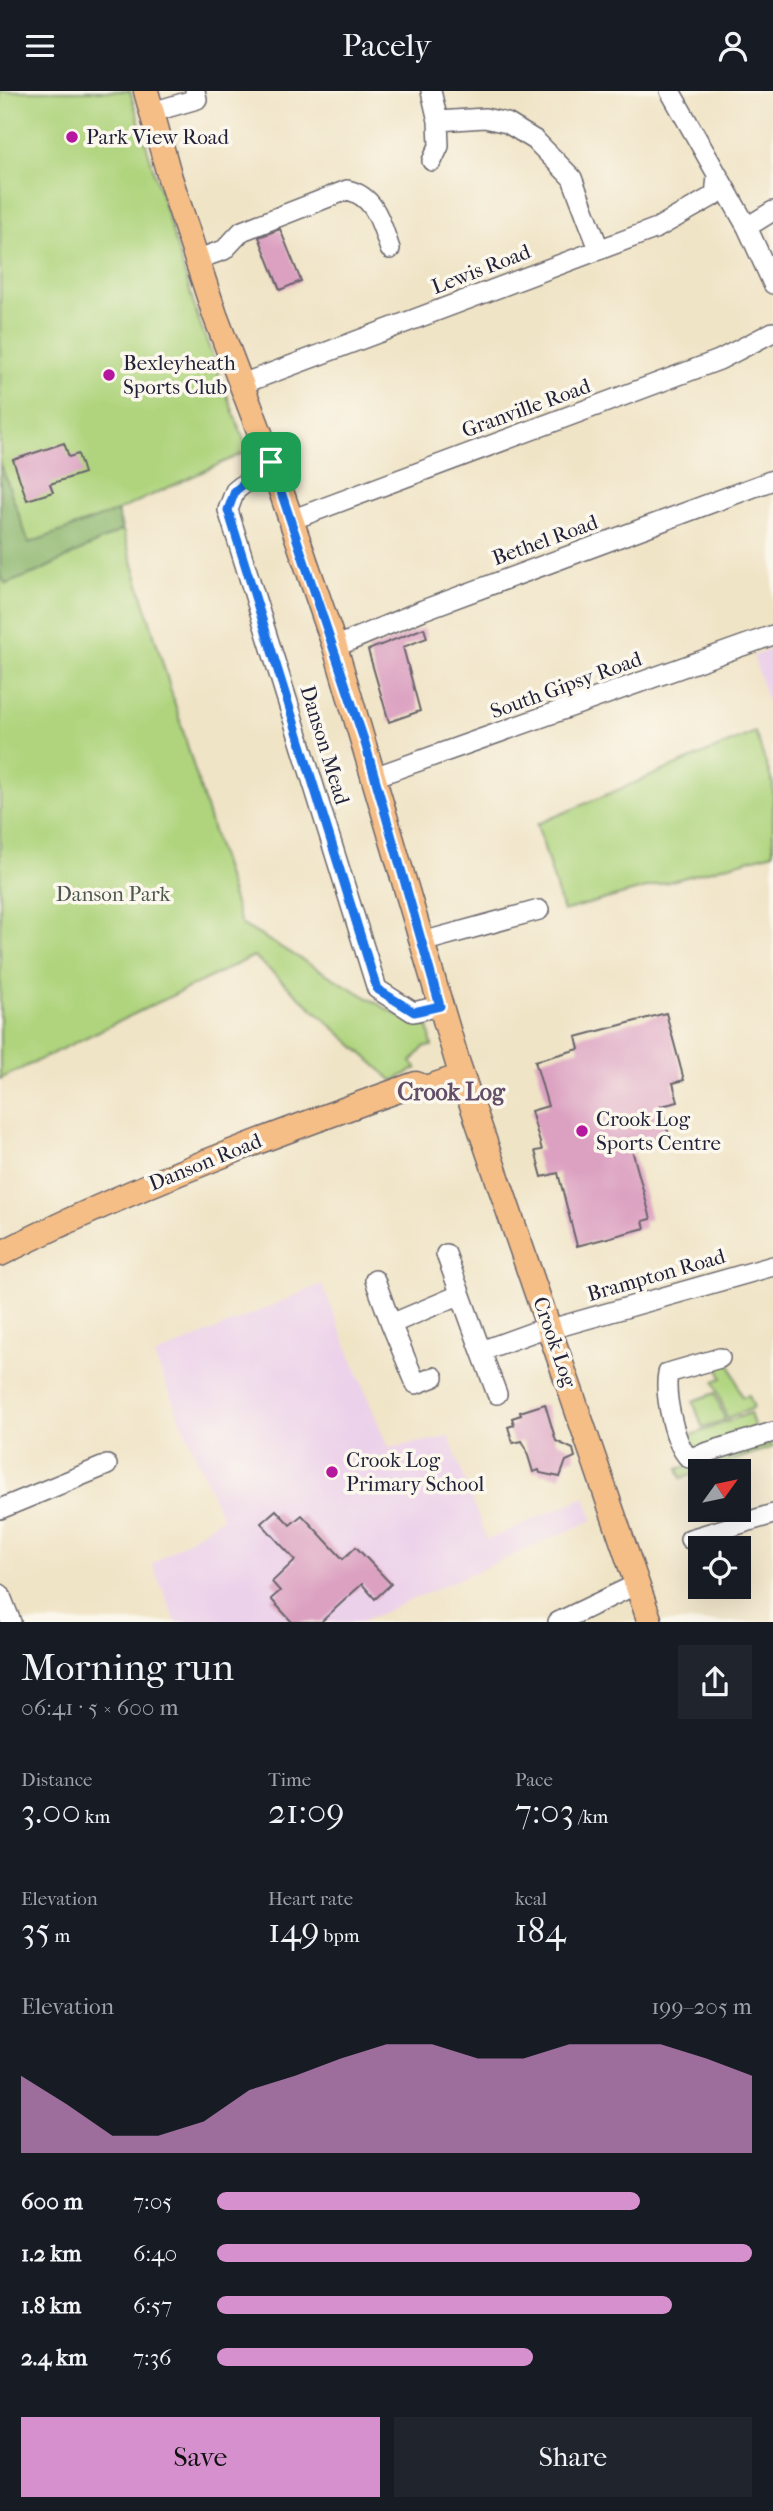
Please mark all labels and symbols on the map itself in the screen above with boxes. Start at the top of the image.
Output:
place label: Park View Road [86,125,230,149]
marker: Park View Road [64,129,80,145]
street label: Lewis Road [428,239,534,299]
place label: Bexleyheath Sports Club [123,351,236,399]
marker: Bexleyheath Sports Club [101,367,117,383]
street label: Granville Road [458,373,594,442]
pin [241,432,301,492]
street label: Bethel Road [489,510,602,570]
street label: South Gipsy Road [487,646,646,724]
street label: Danson Mead [295,682,355,808]
park label: Danson Park [56,882,170,906]
district label: Crook Log [397,1078,506,1106]
place label: Crook Log Sports Centre [596,1107,721,1155]
marker: Crook Log Sports Centre [574,1123,590,1139]
street label: Danson Road [145,1128,265,1196]
street label: Brampton Road [584,1244,728,1306]
street label: Crook Log [528,1294,582,1391]
place label: Crook Log Primary School [346,1448,484,1496]
north arrow [688,1459,751,1523]
marker: Crook Log Primary School [324,1464,340,1480]

